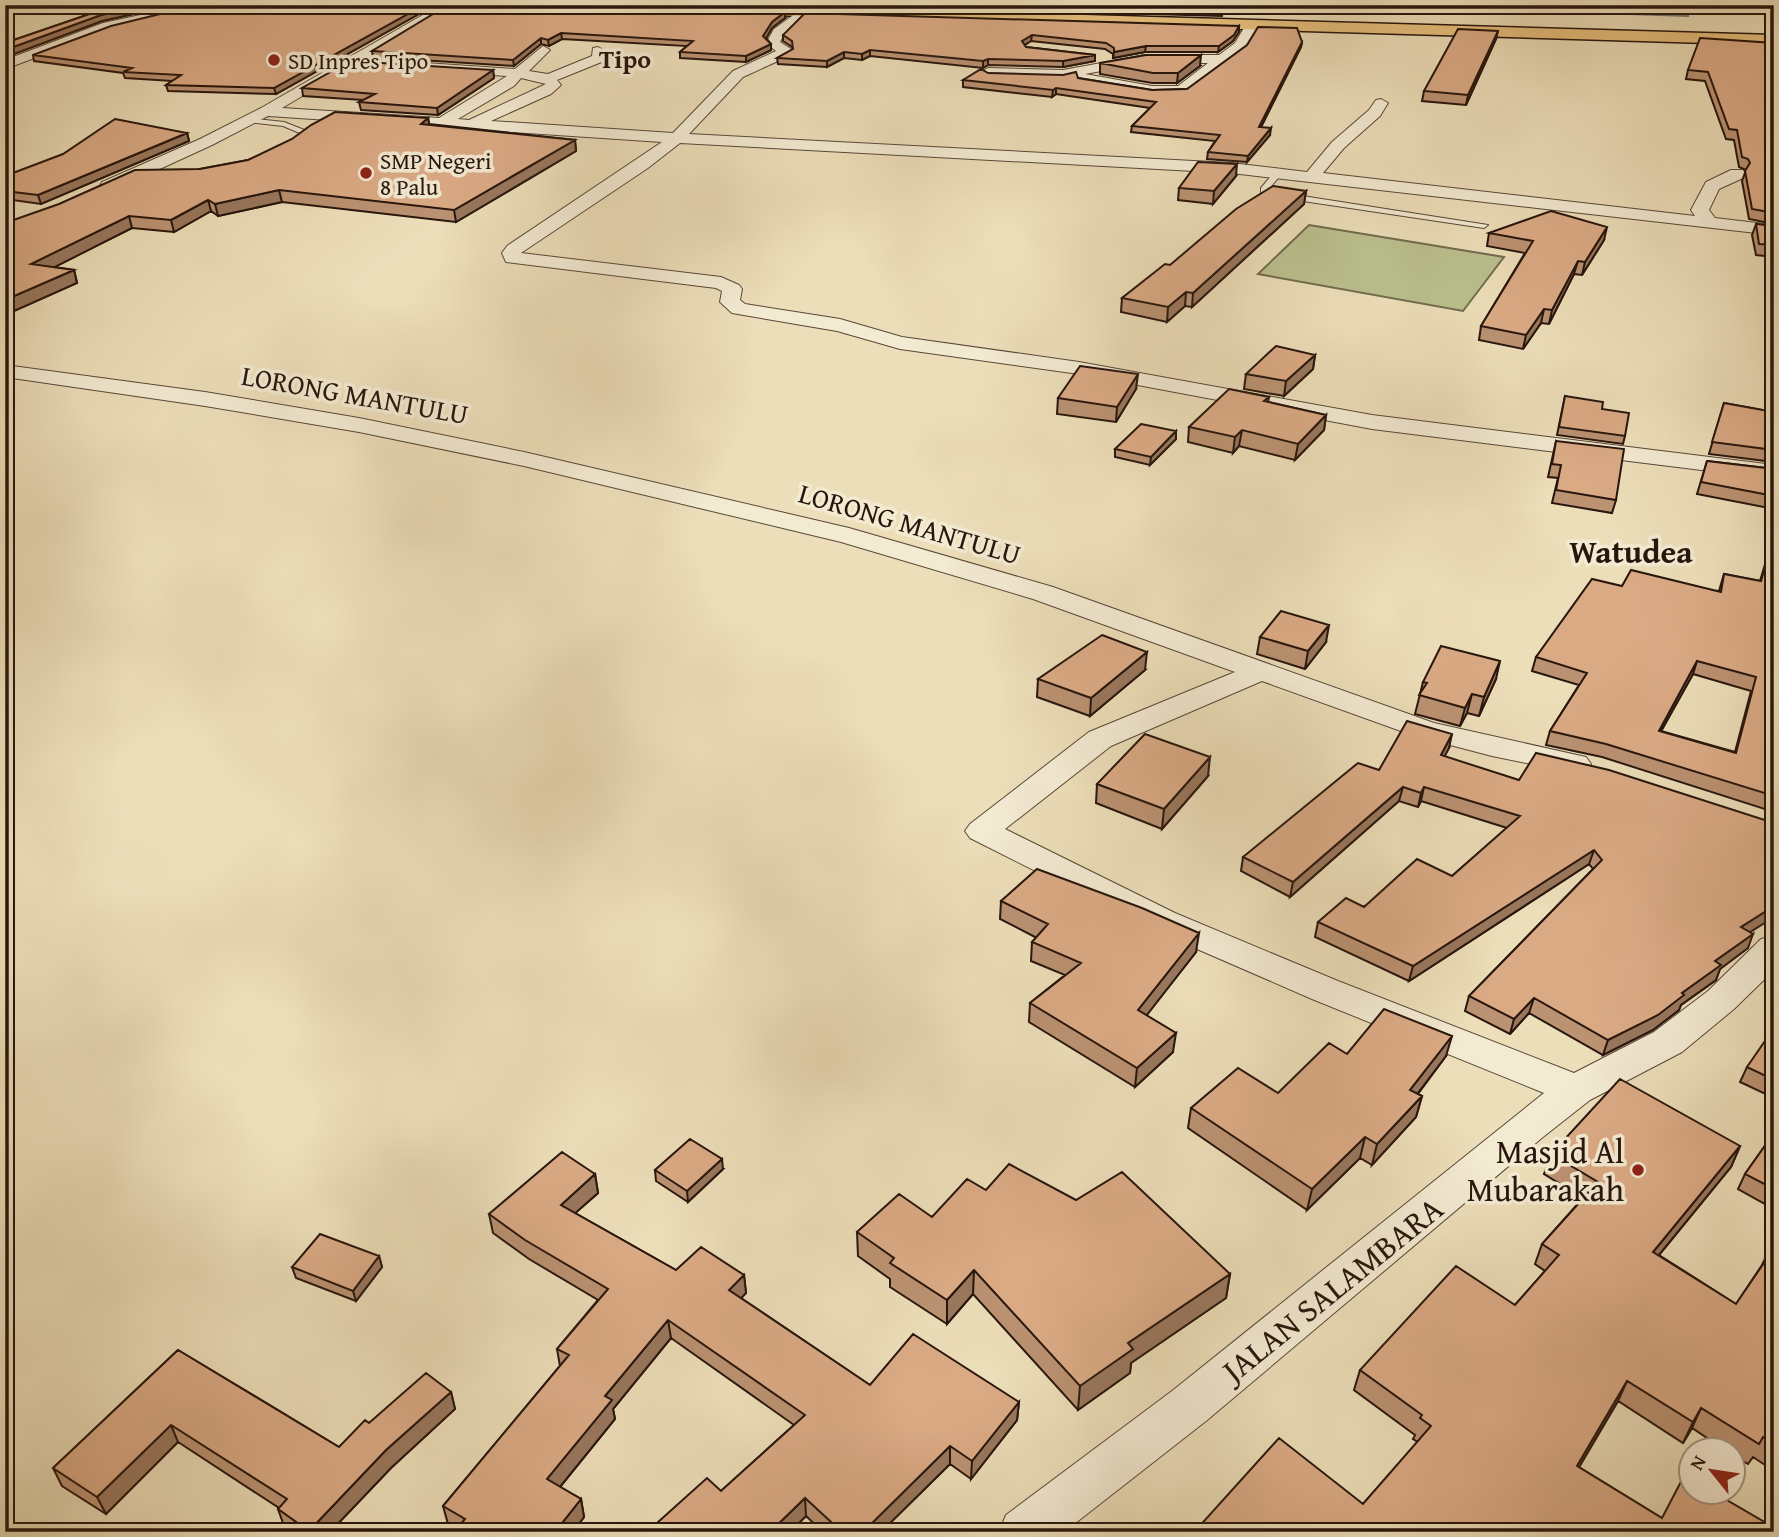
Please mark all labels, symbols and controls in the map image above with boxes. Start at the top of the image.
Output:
district label: Tipo [599,39,651,78]
place label: SD Inpres Tipo [288,44,428,77]
marker: SD Inpres Tipo [266,52,282,68]
place label: SMP Negeri 8 Palu [380,144,492,203]
marker: SMP Negeri 8 Palu [358,165,374,181]
street label: LORONG MANTULU [239,354,471,434]
street label: LORONG MANTULU [794,472,1026,574]
district label: Watudea [1569,528,1693,575]
place label: Masjid Al Mubarakah [1467,1127,1624,1213]
marker: Masjid Al Mubarakah [1630,1162,1646,1178]
street label: JALAN SALAMBARA [1208,1185,1453,1396]
north arrow [1678,1436,1748,1506]
text: N [1682,1450,1713,1475]

